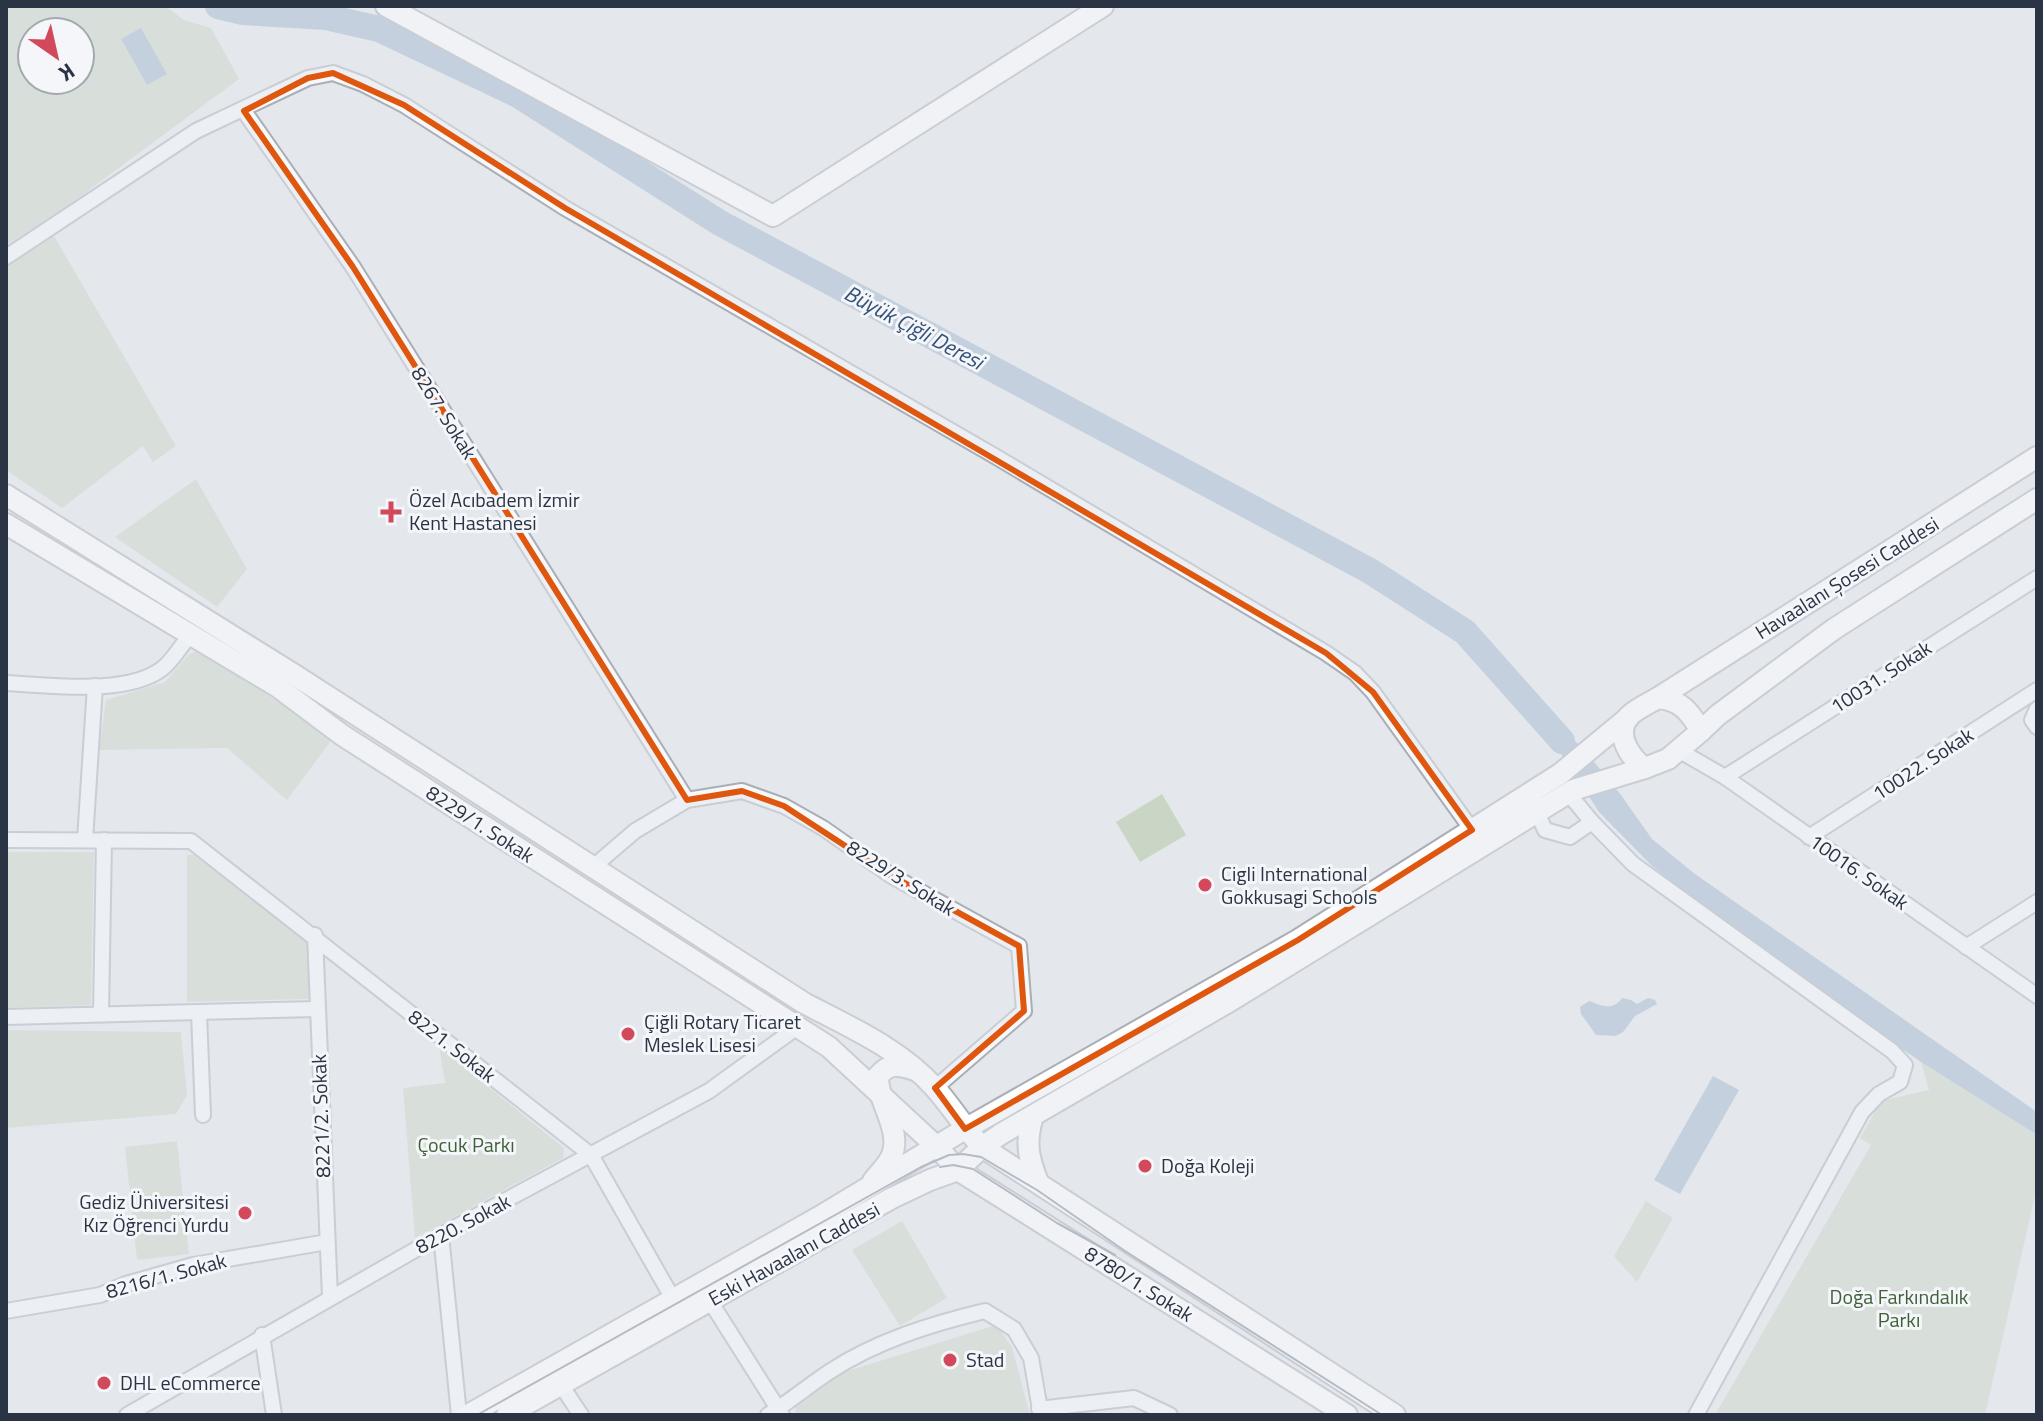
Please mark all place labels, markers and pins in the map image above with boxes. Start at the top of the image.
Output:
place label: Özel Acıbadem İzmir Kent Hastanesi [409,484,580,538]
marker: Özel Acıbadem İzmir Kent Hastanesi [380,501,402,523]
place label: Cigli International Gokkusagi Schools [1221,858,1377,912]
marker: Cigli International Gokkusagi Schools [1196,876,1214,894]
place label: Çiğli Rotary Ticaret Meslek Lisesi [644,1006,801,1060]
marker: Çiğli Rotary Ticaret Meslek Lisesi [619,1025,637,1043]
place label: Doğa Koleji [1161,1150,1254,1181]
marker: Doğa Koleji [1136,1157,1154,1175]
place label: Gediz Üniversitesi Kız Öğrenci Yurdu [79,1186,229,1240]
marker: Gediz Üniversitesi Kız Öğrenci Yurdu [236,1204,254,1222]
place label: Stad [966,1344,1004,1375]
marker: Stad [941,1351,959,1369]
place label: DHL eCommerce [120,1367,261,1398]
marker: DHL eCommerce [95,1374,113,1392]

